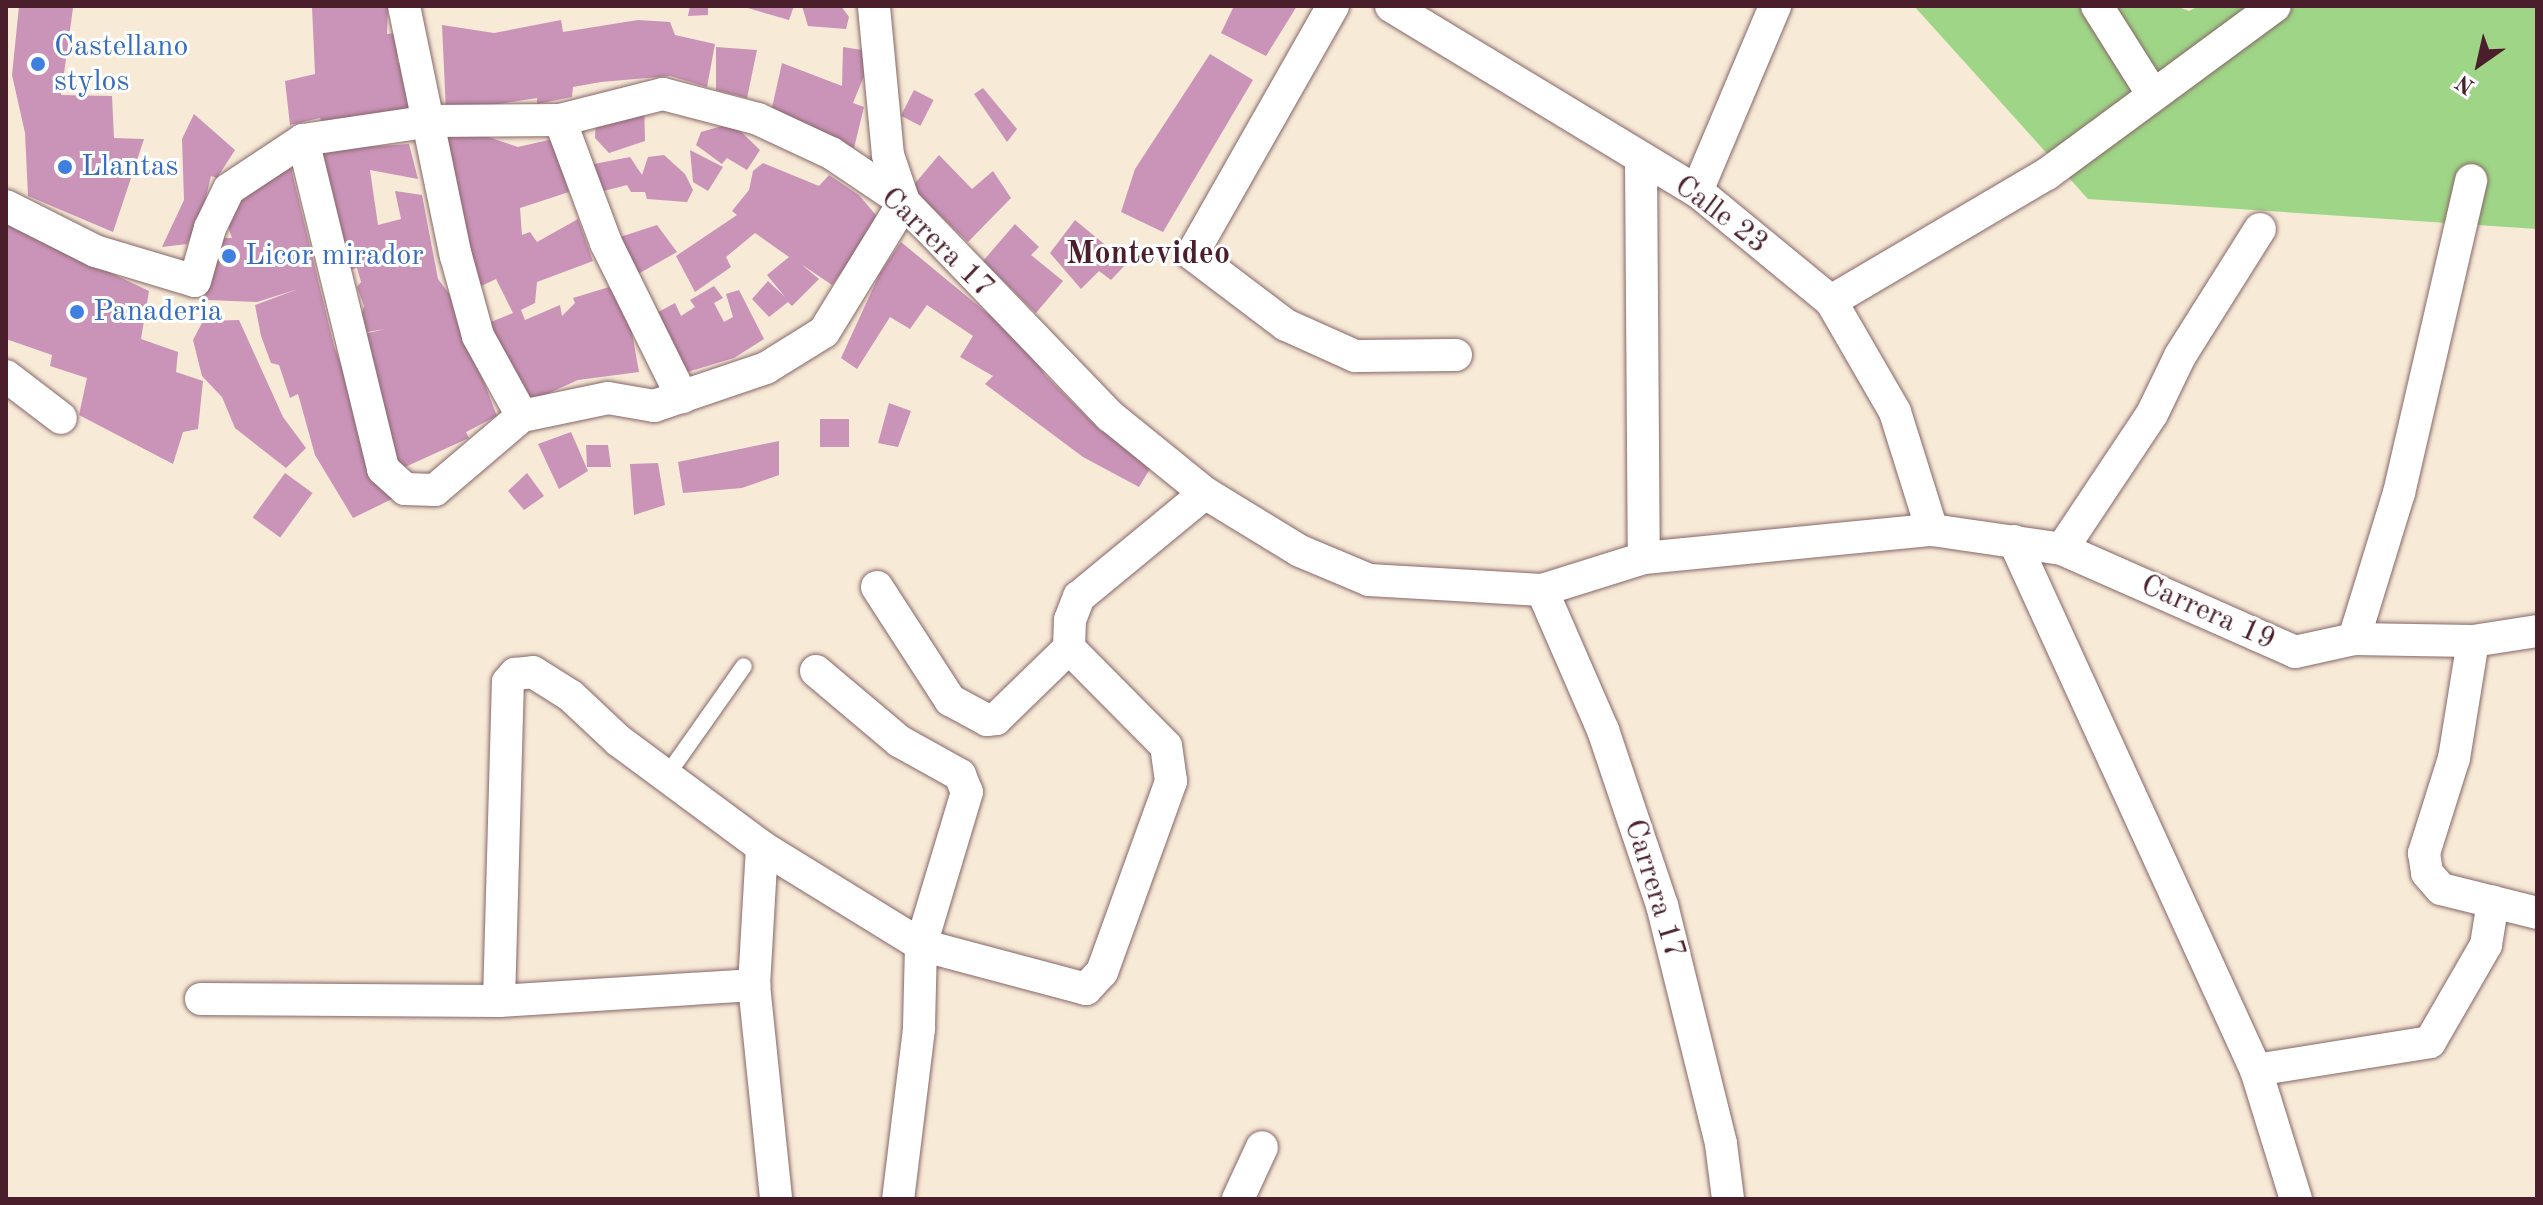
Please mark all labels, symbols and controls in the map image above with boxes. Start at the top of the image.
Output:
north arrow [2439,24,2519,104]
place label: Castellano stylos [54,29,188,100]
marker: Castellano stylos [29,55,47,73]
text: N [2452,70,2479,98]
place label: Llantas [81,149,179,185]
marker: Llantas [56,158,74,176]
street label: Calle 23 [1667,168,1775,262]
street label: Carrera 17 [873,180,1001,306]
district label: Montevideo [1066,236,1230,274]
place label: Licor mirador [245,238,424,274]
marker: Licor mirador [220,247,238,265]
place label: Panaderia [93,294,223,330]
marker: Panaderia [68,303,86,321]
street label: Carrera 19 [2135,567,2281,659]
street label: Carrera 17 [1616,815,1692,963]

